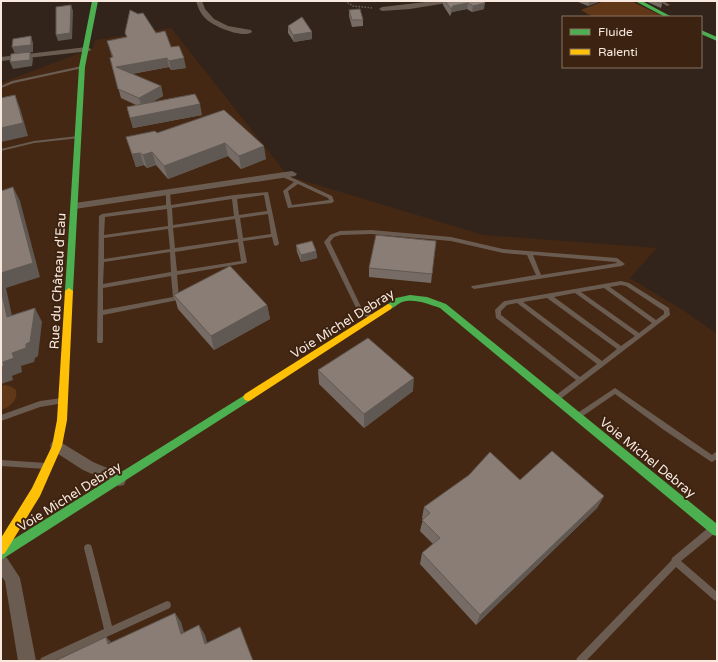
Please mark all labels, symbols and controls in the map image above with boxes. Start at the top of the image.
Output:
legend [562,16,702,68]
text: Fluide [598,25,633,39]
text: Ralenti [598,45,638,59]
street label: Rue du Château d'Eau [46,212,70,350]
street label: Voie Michel Debray [288,286,397,362]
street label: Voie Michel Debray [596,414,699,501]
street label: Voie Michel Debray [15,459,124,535]

